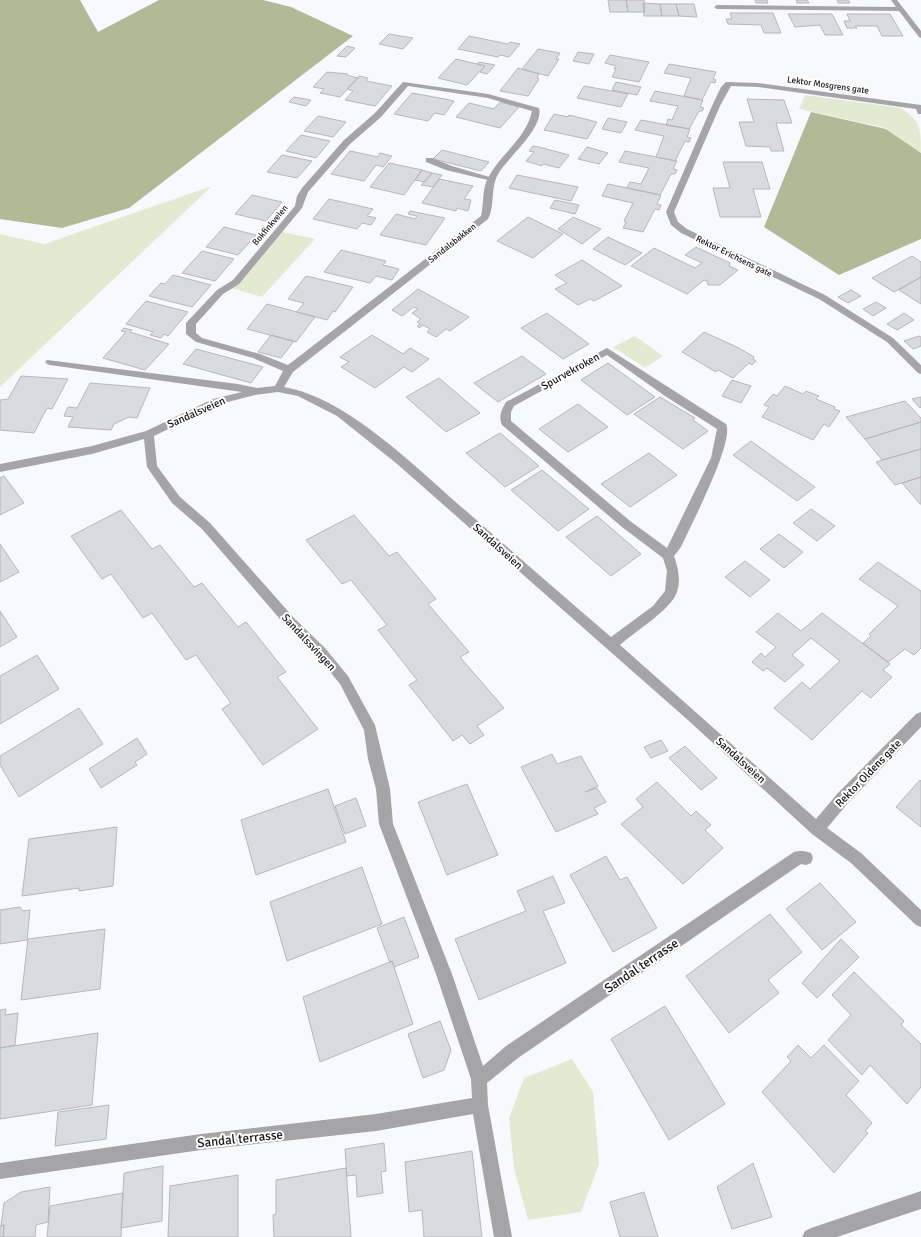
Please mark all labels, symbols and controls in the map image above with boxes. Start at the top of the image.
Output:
street label: Lektor Mosgrens gate [786,74,870,97]
street label: Bokfinkveien [250,203,291,248]
street label: Sandalsbakken [426,221,479,266]
street label: Rektor Erichsens gate [694,233,774,280]
street label: Spurvekroken [539,350,602,393]
street label: Sandalsveien [165,394,227,431]
street label: Sandalsveien [470,521,525,572]
street label: Sandalssvingen [279,611,338,674]
street label: Sandalsveien [713,735,768,786]
street label: Rektor Oldens gate [833,737,904,810]
street label: Sandal terrasse [601,935,682,996]
street label: Sandal terrasse [197,1127,284,1151]

